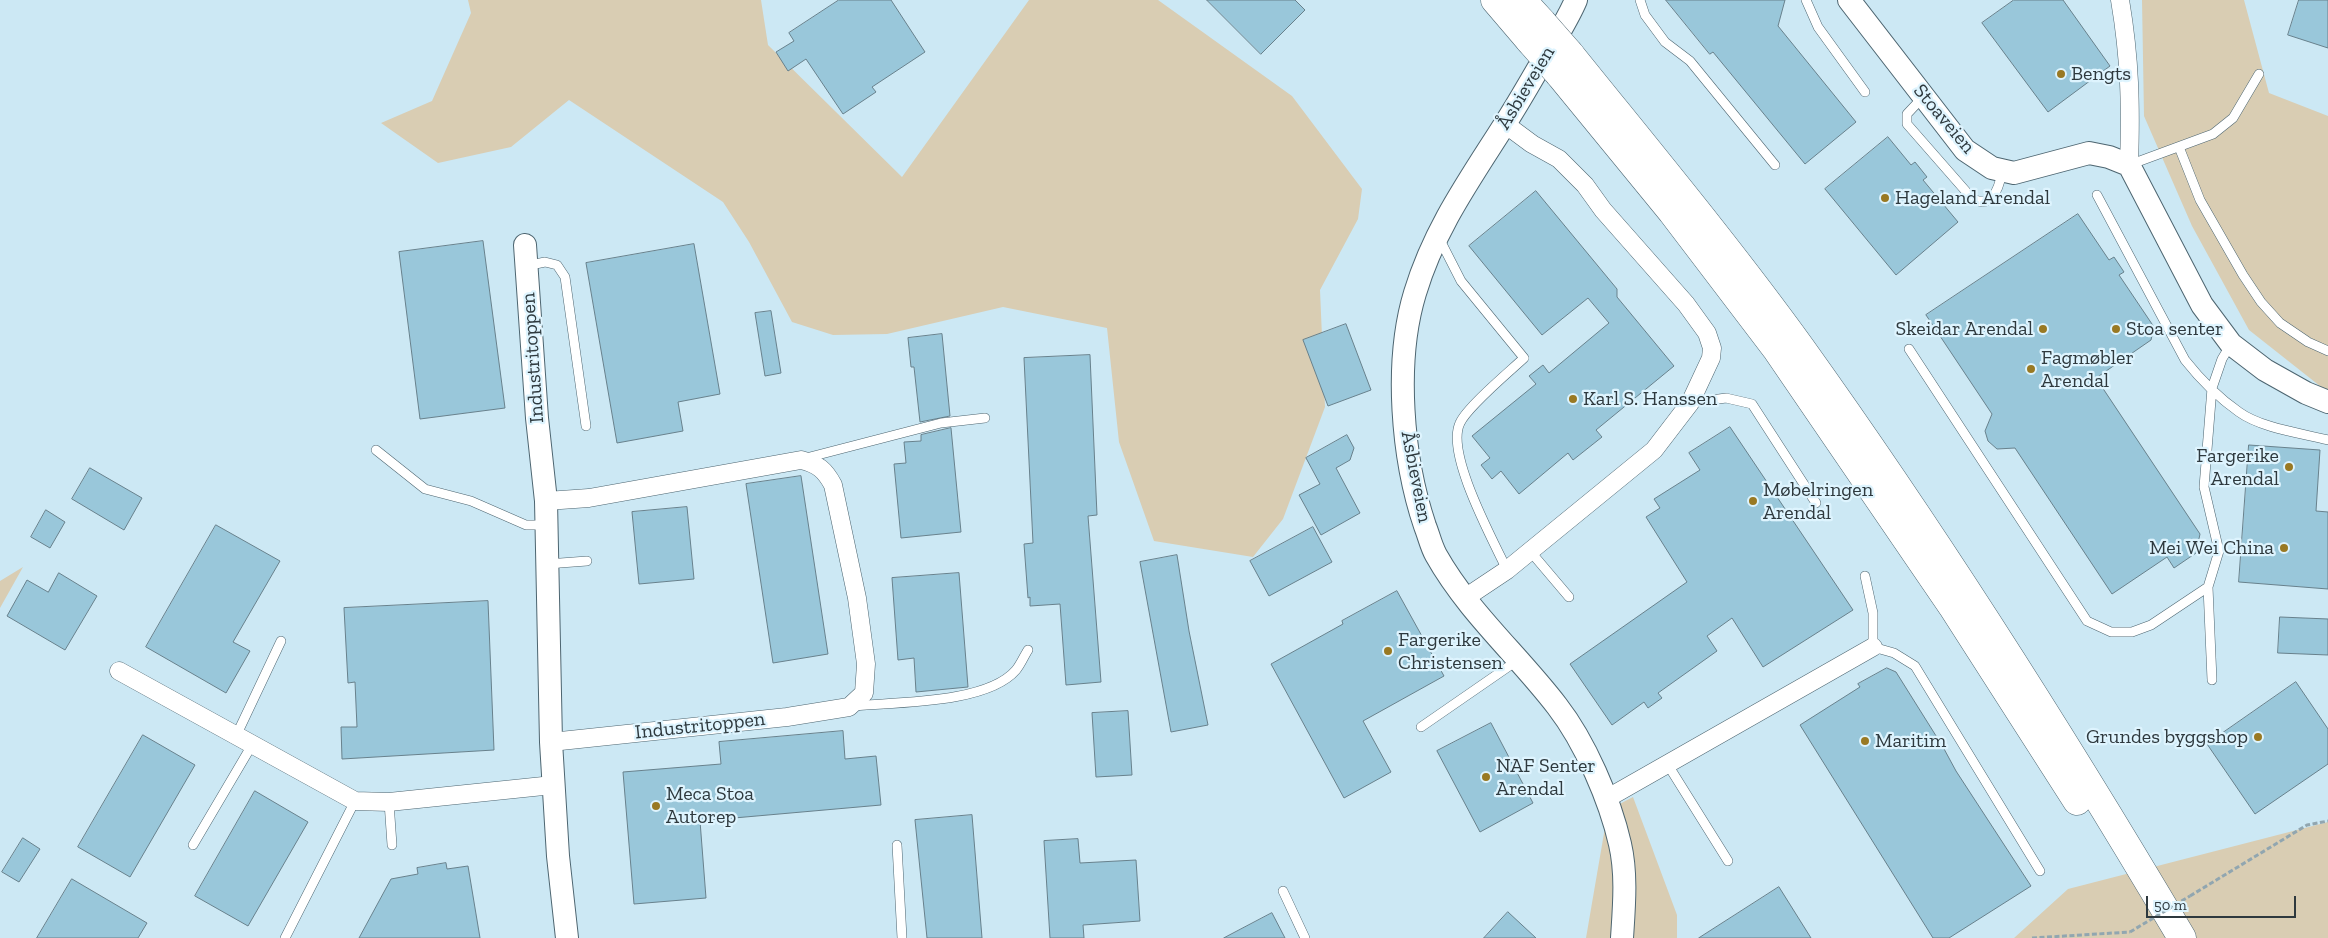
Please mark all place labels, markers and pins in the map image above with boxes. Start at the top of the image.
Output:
place label: Bengts [2071,62,2131,86]
marker: Bengts [2055,68,2067,80]
place label: Hageland Arendal [1895,186,2050,210]
marker: Hageland Arendal [1879,192,1891,204]
place label: Skeidar Arendal [1896,317,2033,341]
place label: Stoa senter [2126,317,2223,341]
marker: Skeidar Arendal [2037,323,2049,335]
marker: Stoa senter [2110,323,2122,335]
place label: Fagmøbler Arendal [2041,346,2134,393]
marker: Fagmøbler Arendal [2025,363,2037,375]
place label: Karl S. Hanssen [1583,387,1717,411]
marker: Karl S. Hanssen [1567,393,1579,405]
place label: Fargerike Arendal [2196,444,2279,491]
marker: Fargerike Arendal [2283,461,2295,473]
place label: Møbelringen Arendal [1763,478,1873,525]
marker: Møbelringen Arendal [1747,495,1759,507]
place label: Mei Wei China [2149,536,2274,560]
marker: Mei Wei China [2278,542,2290,554]
place label: Fargerike Christensen [1398,628,1503,675]
marker: Fargerike Christensen [1382,645,1394,657]
place label: Grundes byggshop [2086,725,2248,749]
place label: Maritim [1875,729,1946,753]
marker: Grundes byggshop [2252,731,2264,743]
marker: Maritim [1859,735,1871,747]
place label: NAF Senter Arendal [1496,754,1596,801]
marker: NAF Senter Arendal [1480,771,1492,783]
place label: Meca Stoa Autorep [666,782,754,829]
marker: Meca Stoa Autorep [650,800,662,812]

